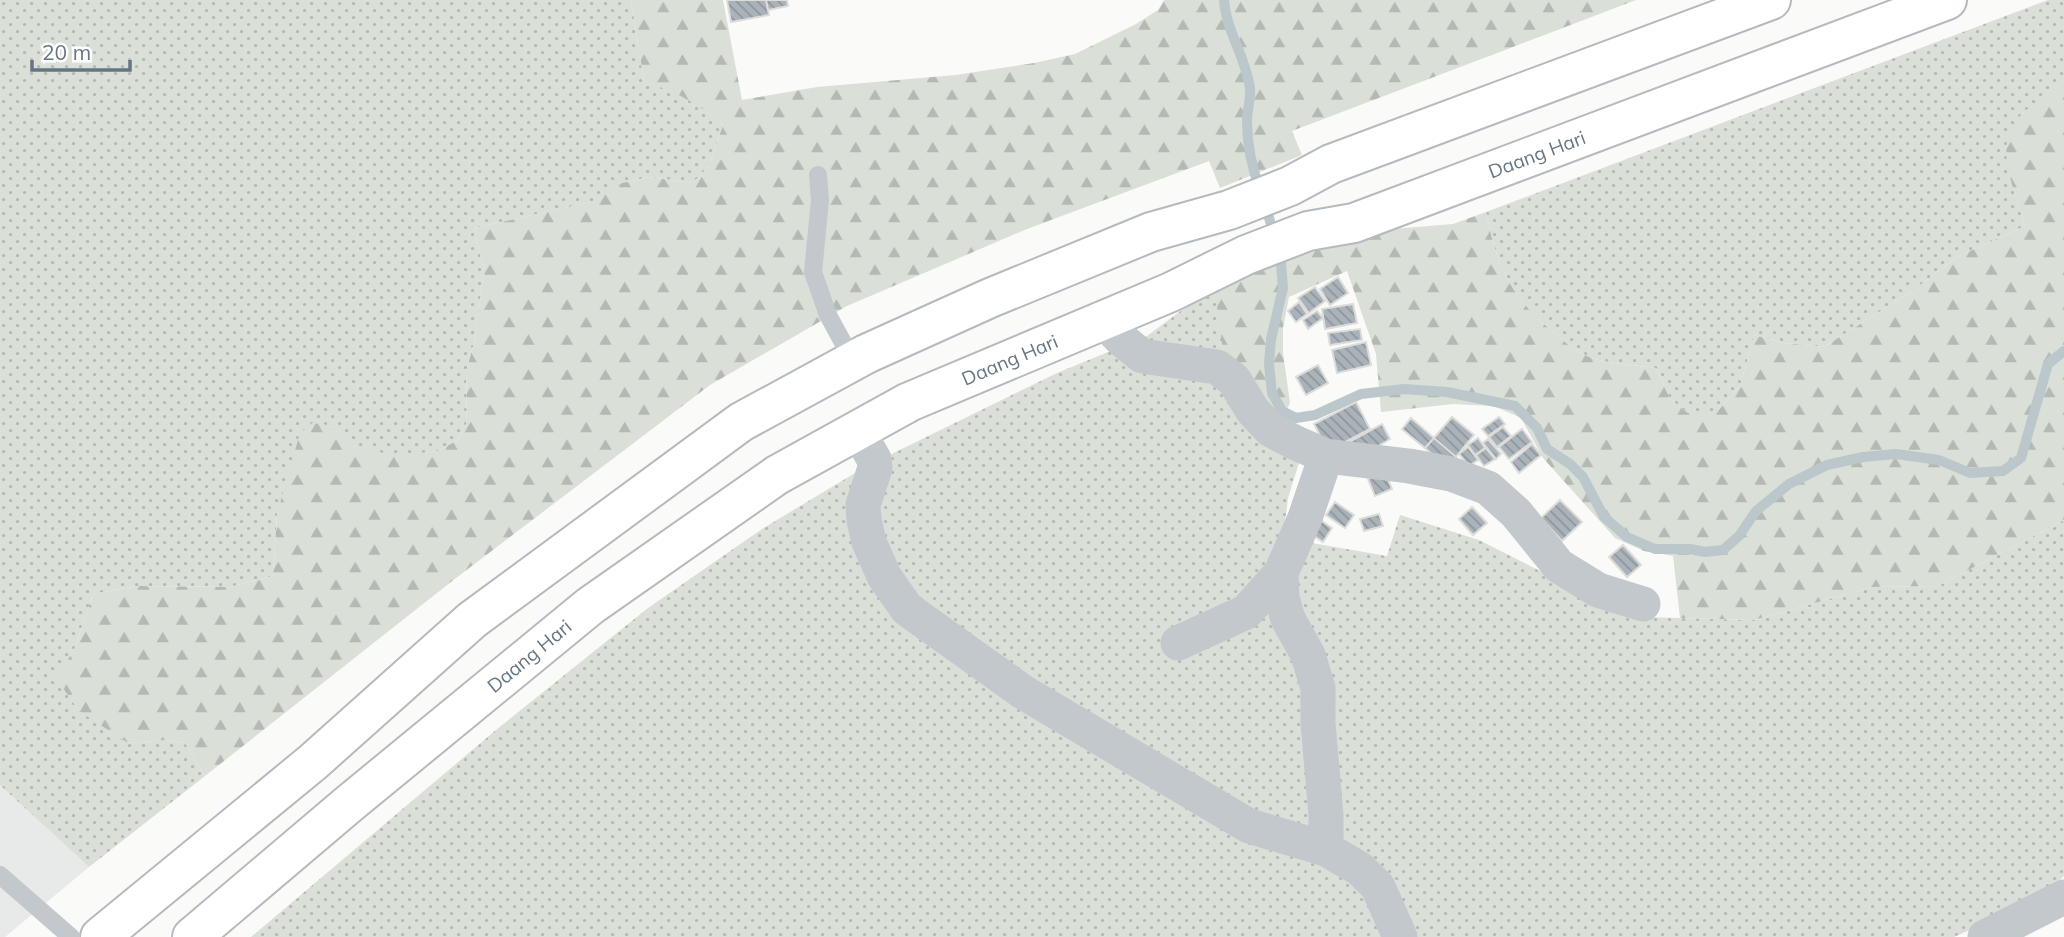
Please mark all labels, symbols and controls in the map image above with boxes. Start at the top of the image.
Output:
scale bar [32,28,130,72]
text: 20 m [42,39,91,65]
street label: Daang Hari [1485,125,1589,183]
street label: Daang Hari [958,329,1061,391]
street label: Daang Hari [482,614,576,698]

